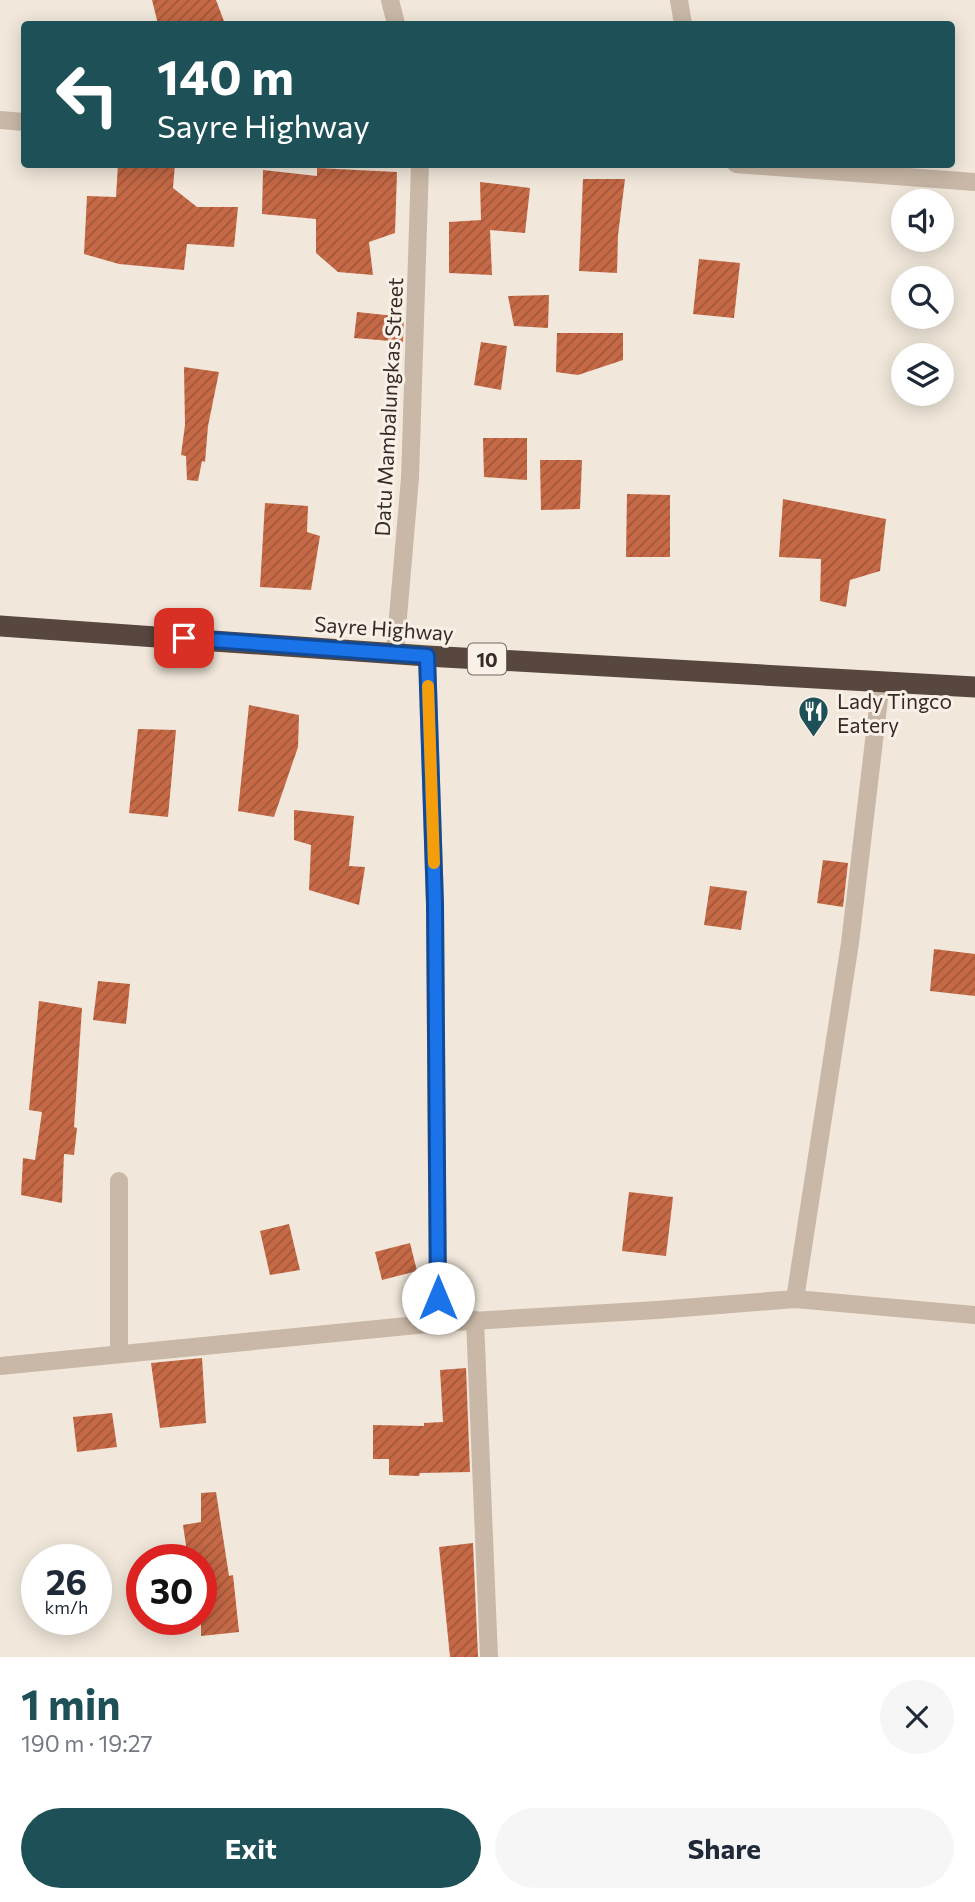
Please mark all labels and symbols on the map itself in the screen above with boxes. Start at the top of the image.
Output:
street label: Datu Mambalungkas Street [369,277,407,537]
pin [154,608,214,668]
street label: Sayre Highway [314,611,455,645]
road number: 10 [468,644,506,674]
place label: Lady Tingco Eatery [837,688,952,737]
restaurant icon: Lady Tingco Eatery [797,695,831,739]
position arrow [401,1261,475,1335]
speed limit sign: 30 [126,1544,217,1635]

